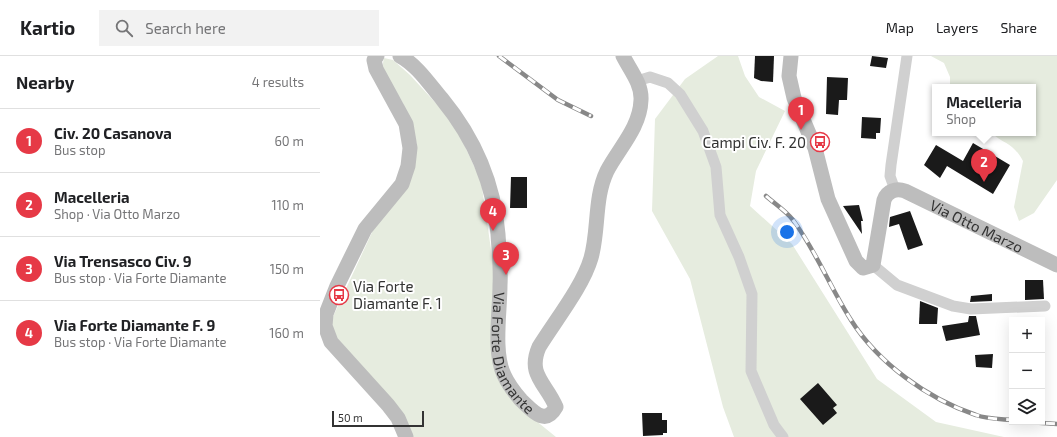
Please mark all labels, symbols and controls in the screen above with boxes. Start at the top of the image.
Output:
search box [99,10,379,46]
text: Kartio [20,16,75,39]
icon: search [113,17,135,39]
text: Search here [145,19,226,37]
text: Map [886,19,914,36]
text: Layers [936,19,978,36]
text: Share [1000,19,1037,36]
text: Nearby [16,72,74,92]
text: 4 results [252,74,304,90]
popup [932,84,1036,136]
text: Macelleria [946,93,1022,111]
pin: 1 [788,97,814,130]
text: Shop [946,111,976,127]
text: Civ. 20 Casanova [54,124,172,142]
bus stop icon: Campi Civ. F. 20 [809,131,831,153]
text: 1 [26,133,32,149]
text: 60 m [274,133,304,149]
place label: Campi Civ. F. 20 [703,133,806,151]
text: Bus stop [54,142,105,158]
pin: 2 [971,149,997,182]
text: Macelleria [54,188,130,206]
street label: Via Otto Marzo [927,196,1026,256]
text: 2 [25,197,33,213]
text: 110 m [272,197,304,213]
pin: 4 [480,198,506,231]
text: Shop · Via Otto Marzo [54,206,180,222]
your location [777,222,797,242]
pin: 3 [493,242,519,275]
text: Via Trensasco Civ. 9 [54,252,192,270]
text: 3 [25,261,33,277]
text: 150 m [270,261,304,277]
text: Bus stop · Via Forte Diamante [54,270,226,286]
place label: Via Forte Diamante F. 1 [353,277,442,312]
bus stop icon: Via Forte Diamante F. 1 [328,284,350,306]
street label: Via Forte Diamante [489,292,539,417]
text: Via Forte Diamante F. 9 [54,316,215,334]
map controls [1009,317,1045,425]
button: + [1009,317,1045,353]
text: 4 [25,325,33,341]
text: 160 m [269,325,304,341]
text: Bus stop · Via Forte Diamante [54,334,226,350]
button: − [1009,353,1045,389]
button: layers [1009,389,1045,425]
scale bar [332,409,424,428]
text: 50 m [338,411,363,424]

